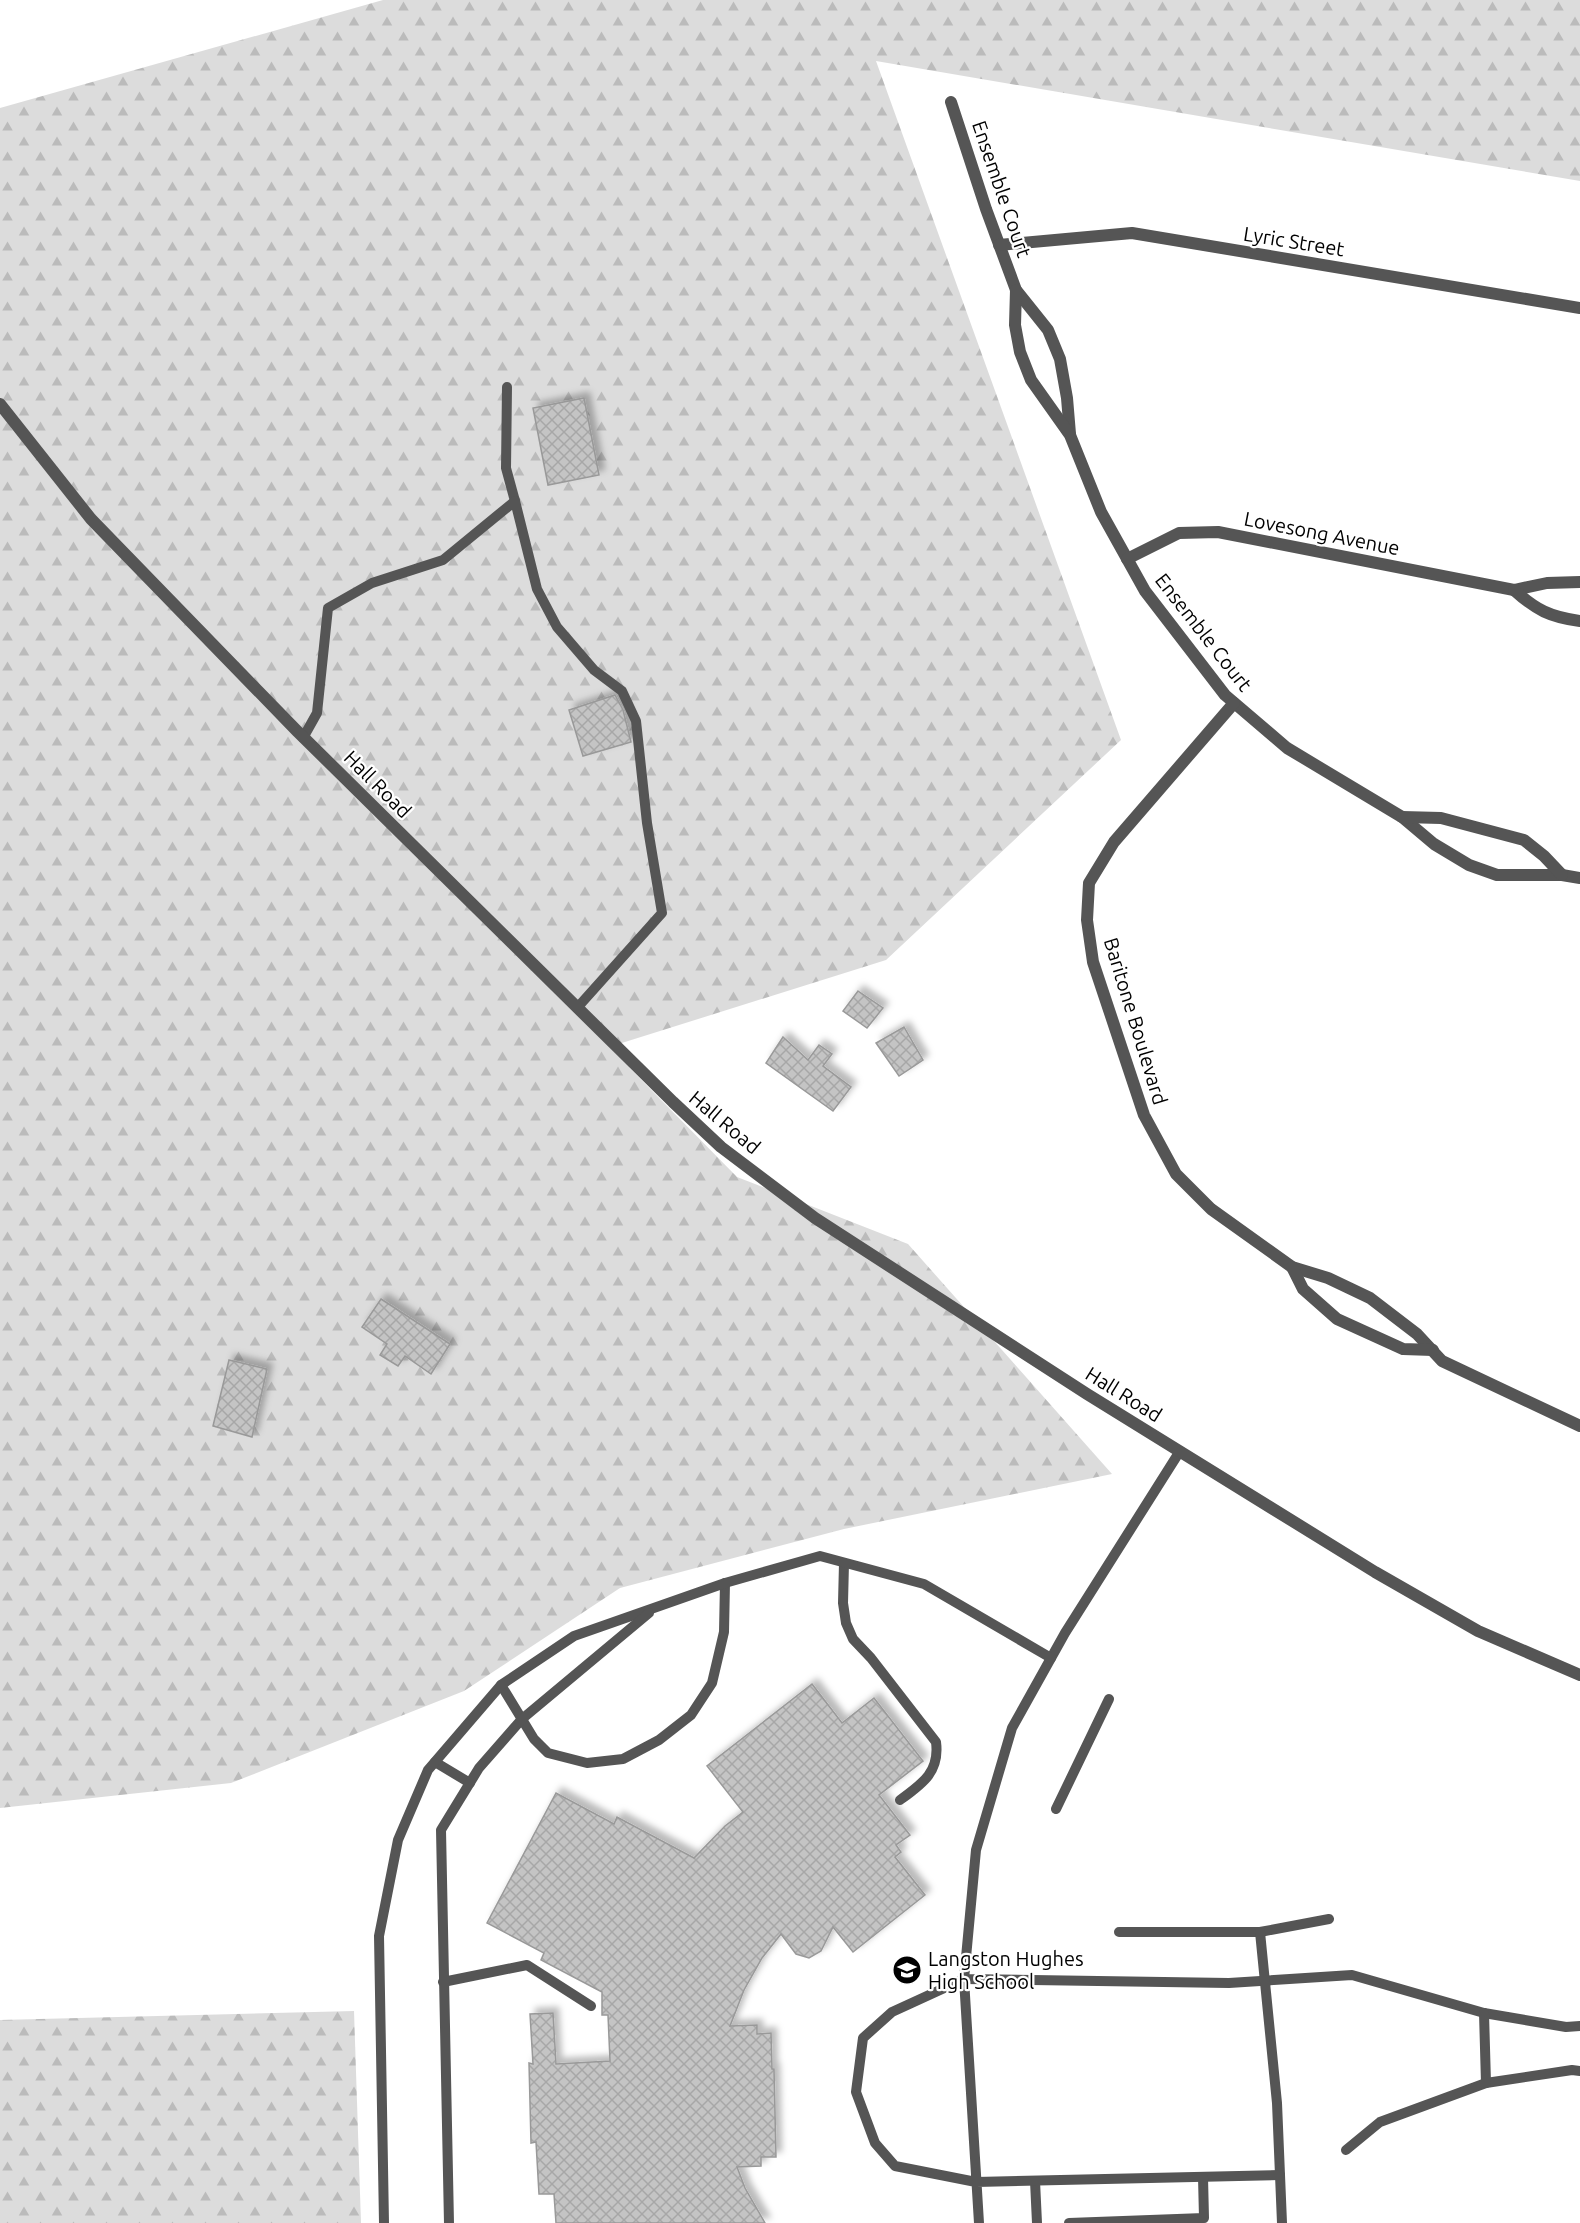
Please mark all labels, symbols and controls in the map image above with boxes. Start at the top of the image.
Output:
street label: Ensemble Court [968,118,1036,260]
street label: Lyric Street [1242,222,1346,260]
street label: Lovesong Avenue [1242,507,1402,559]
street label: Ensemble Court [1151,569,1257,696]
street label: Hall Road [340,746,416,822]
street label: Baritone Boulevard [1100,935,1172,1107]
street label: Hall Road [685,1086,765,1158]
street label: Hall Road [1082,1362,1166,1426]
place label: Langston Hughes High School [928,1947,1084,1993]
school or university icon: Langston Hughes High School [891,1954,923,1986]

